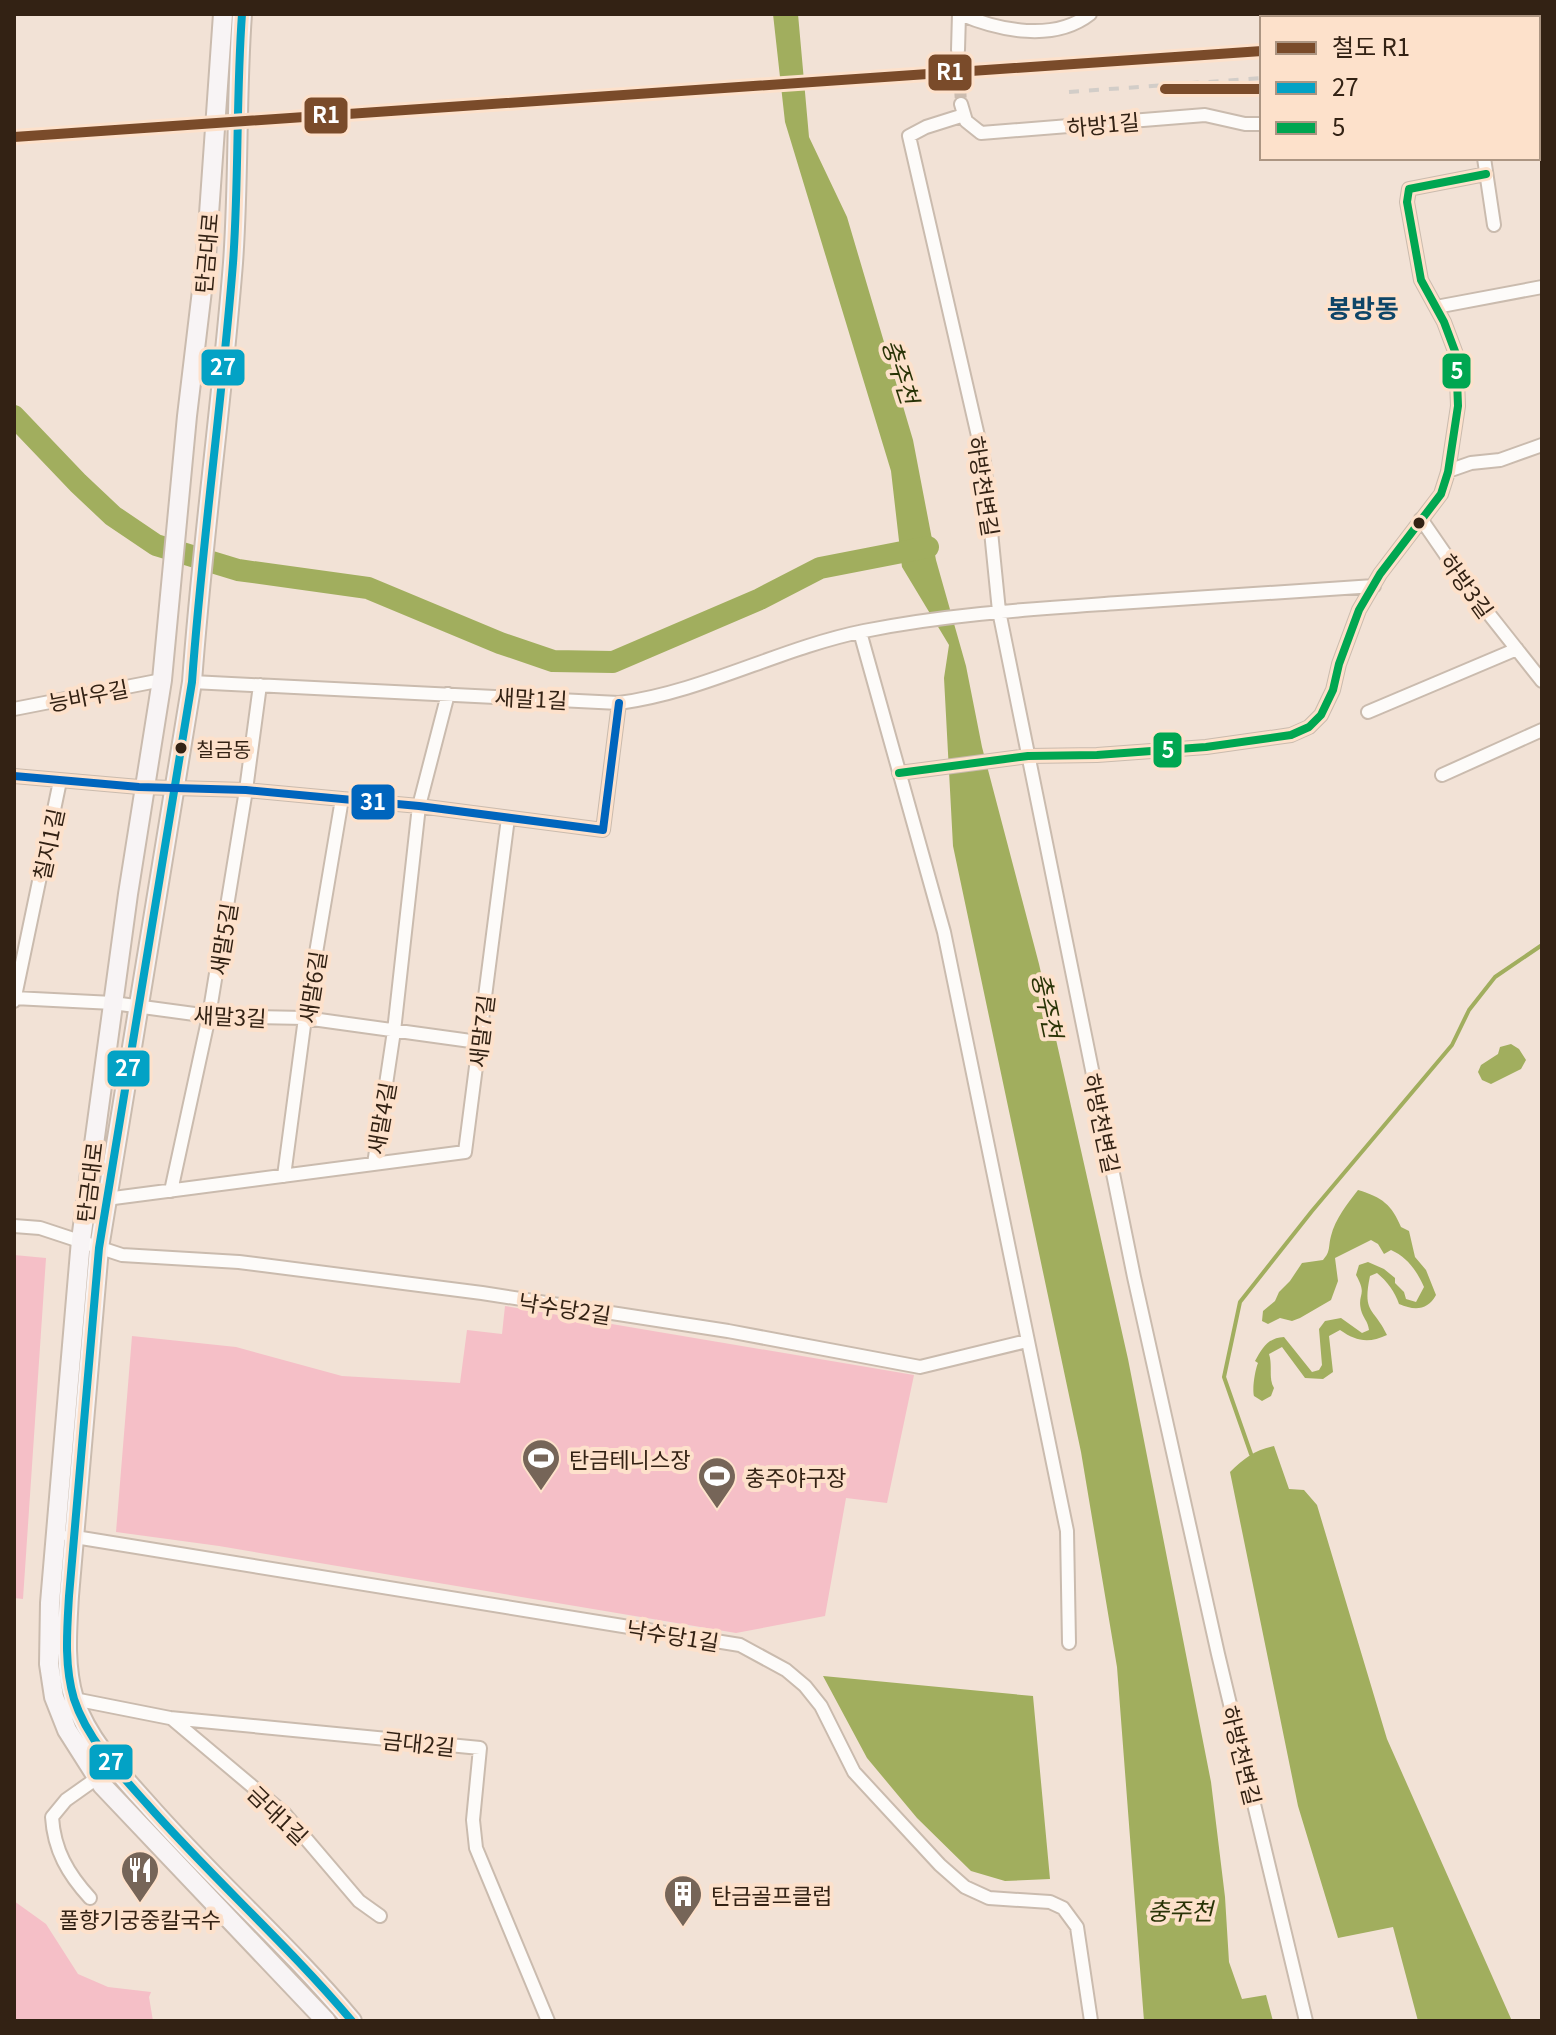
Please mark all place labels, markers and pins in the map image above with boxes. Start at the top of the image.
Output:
unlabelled marker [1411,515,1427,531]
place label: 칠금동 [196,734,251,763]
marker: 칠금동 [173,740,189,756]
sports icon: 탄금테니스장 [520,1437,562,1492]
place label: 탄금테니스장 [569,1442,690,1474]
sports icon: 충주야구장 [696,1455,738,1510]
place label: 충주야구장 [745,1460,846,1492]
restaurant icon: 풀향기궁중칼국수 [119,1849,161,1904]
building icon: 탄금골프클럽 [662,1873,704,1928]
place label: 탄금골프클럽 [711,1878,832,1910]
place label: 풀향기궁중칼국수 [59,1902,221,1934]

